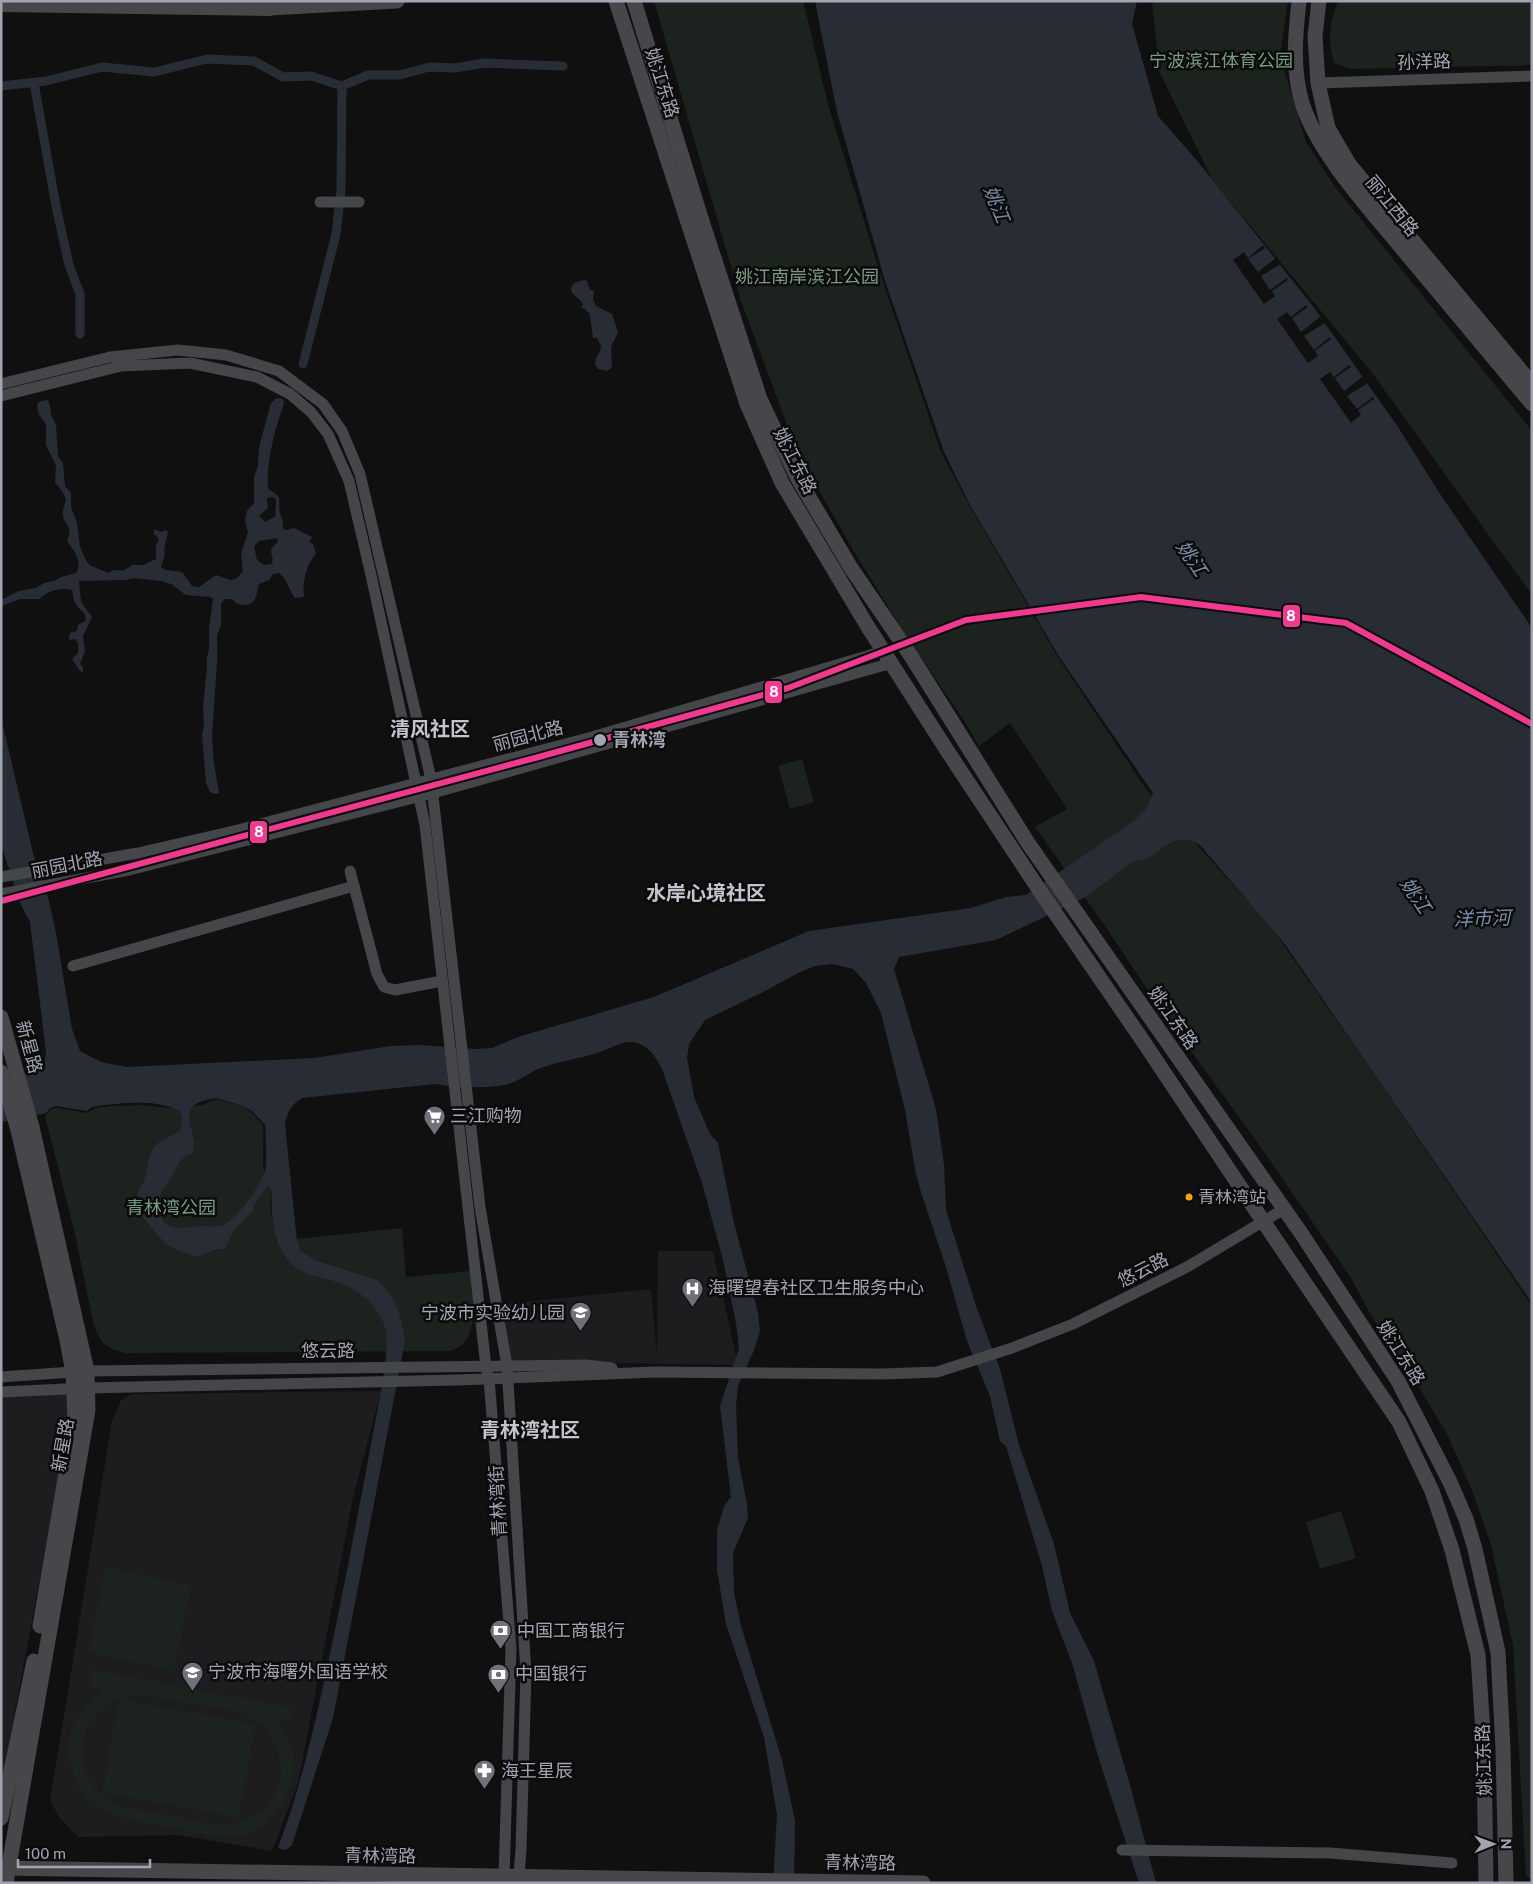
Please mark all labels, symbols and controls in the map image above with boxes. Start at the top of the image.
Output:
street label: 姚江东路 [641,45,684,120]
park label: 宁波滨江体育公园 [1149,50,1293,71]
street label: 孙洋路 [1397,50,1451,73]
street label: 丽江西路 [1362,171,1423,240]
water label: 姚江 [980,182,1015,228]
park label: 姚江南岸滨江公园 [735,266,879,287]
street label: 姚江东路 [770,424,821,498]
water label: 姚江 [1172,536,1213,582]
line badge: 8 [1282,604,1301,628]
text: 8 [1286,608,1296,624]
line badge: 8 [764,680,783,704]
text: 8 [769,684,779,700]
street label: 丽园北路 [490,716,565,755]
district label: 清风社区 [390,717,470,741]
place label: 青林湾 [612,729,666,750]
marker: 青林湾 [592,732,608,748]
line badge: 8 [249,820,268,844]
text: 8 [254,824,264,840]
street label: 丽园北路 [30,847,104,882]
water label: 姚江 [1396,873,1437,919]
district label: 水岸心境社区 [646,881,766,905]
water label: 洋市河 [1453,906,1515,930]
street label: 姚江东路 [1144,982,1203,1053]
street label: 新星路 [12,1018,47,1076]
supermarket icon: 三江购物 [422,1104,446,1135]
place label: 三江购物 [450,1105,522,1126]
place label: 青林湾站 [1198,1187,1266,1207]
marker: 青林湾站 [1184,1192,1194,1202]
park label: 青林湾公园 [126,1197,216,1218]
street label: 悠云路 [1114,1248,1172,1291]
hospital icon: 海曙望春社区卫生服务中心 [680,1276,704,1307]
place label: 海曙望春社区卫生服务中心 [708,1277,924,1298]
school or university icon: 宁波市实验幼儿园 [569,1301,593,1332]
place label: 宁波市实验幼儿园 [421,1302,565,1323]
street label: 姚江东路 [1373,1317,1429,1389]
street label: 悠云路 [301,1340,355,1361]
street label: 新星路 [47,1417,78,1473]
district label: 青林湾社区 [480,1418,580,1442]
street label: 青林湾街 [485,1465,510,1538]
bank icon: 中国工商银行 [489,1619,513,1650]
place label: 中国工商银行 [517,1620,625,1641]
school or university icon: 宁波市海曙外国语学校 [180,1660,204,1691]
place label: 宁波市海曙外国语学校 [208,1661,388,1682]
bank icon: 中国银行 [487,1662,511,1693]
place label: 中国银行 [515,1663,587,1684]
street label: 姚江东路 [1472,1724,1495,1796]
pharmacy icon: 海王星辰 [473,1759,497,1790]
place label: 海王星辰 [501,1760,573,1781]
north arrow [1468,1819,1518,1869]
scale bar [18,1836,150,1868]
text: N [1498,1838,1514,1849]
street label: 青林湾路 [344,1844,416,1867]
text: 100 m [25,1845,66,1862]
street label: 青林湾路 [824,1851,896,1874]

